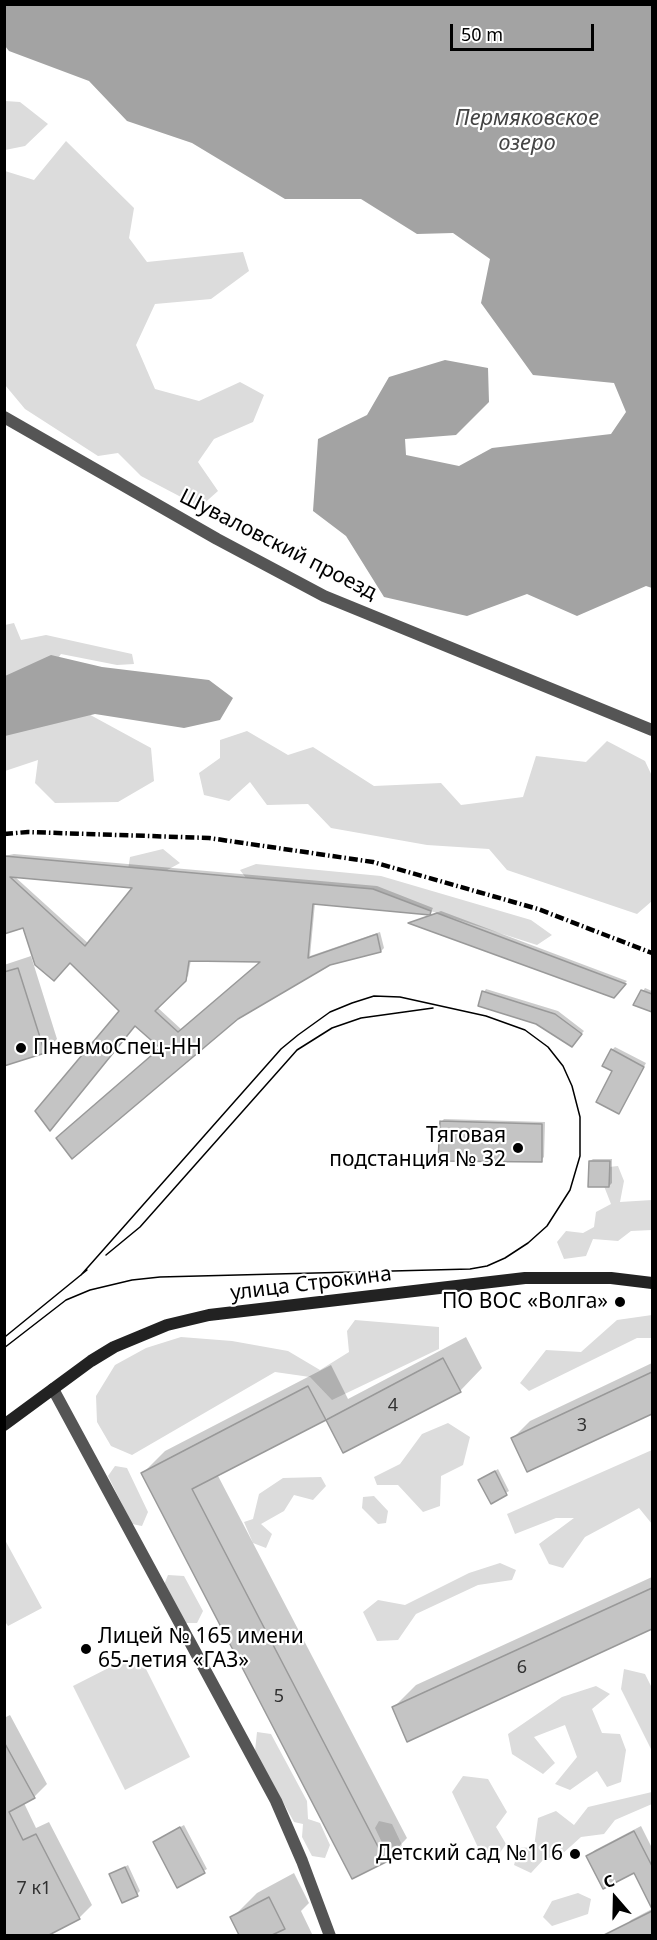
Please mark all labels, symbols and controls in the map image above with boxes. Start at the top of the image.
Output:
scale bar [453,12,597,50]
text: 50 m [461,22,503,46]
water label: Пермяковское озеро [455,106,599,158]
street label: Шуваловский проезд [175,484,381,606]
place label: ПневмоСпец-НН [33,1035,202,1061]
marker: ПневмоСпец-НН [14,1041,28,1055]
place label: Тяговая подстанция № 32 [329,1123,506,1173]
marker: Тяговая подстанция № 32 [511,1141,525,1155]
street label: улица Строкина [229,1262,393,1306]
place label: ПО ВОС «Волга» [442,1289,608,1315]
marker: ПО ВОС «Волга» [613,1295,627,1309]
house number: 4 [388,1395,398,1417]
house number: 3 [577,1415,587,1437]
place label: Лицей № 165 имени 65-летия «ГАЗ» [98,1624,304,1674]
marker: Лицей № 165 имени 65-летия «ГАЗ» [79,1642,93,1656]
house number: 6 [517,1657,527,1679]
house number: 5 [274,1686,284,1708]
place label: Детский сад №116 [376,1841,563,1867]
marker: Детский сад №116 [568,1847,582,1861]
north arrow [585,1868,645,1928]
text: С [600,1869,617,1893]
house number: 7 к1 [17,1878,51,1900]

